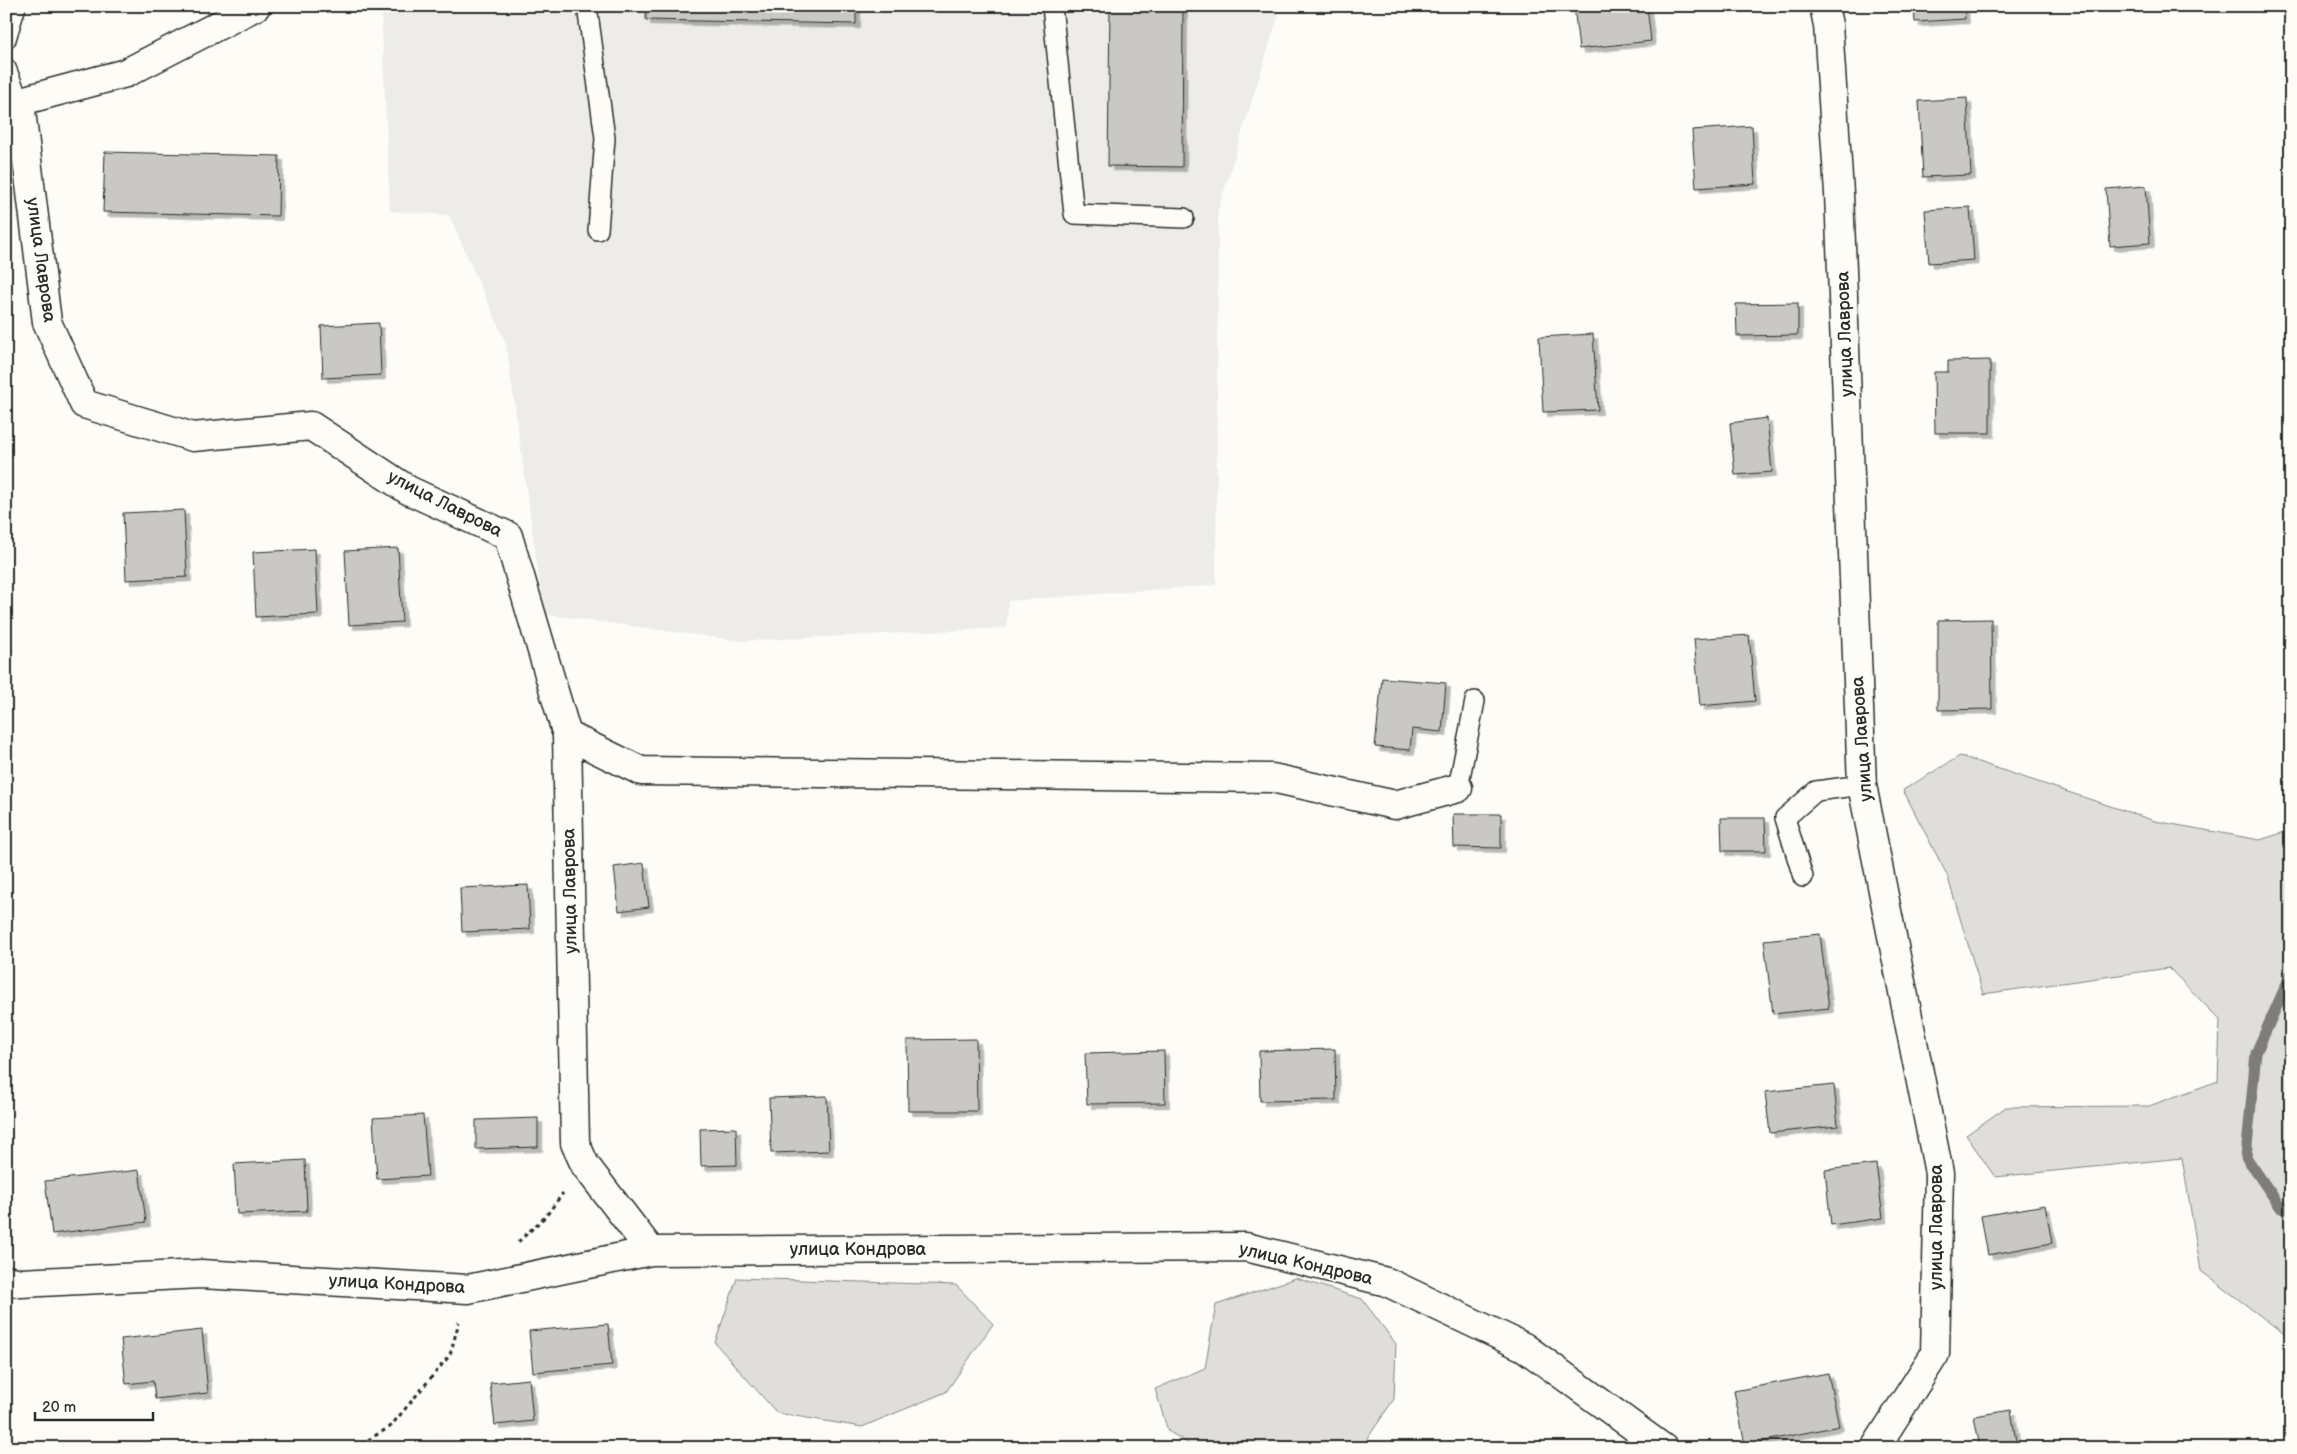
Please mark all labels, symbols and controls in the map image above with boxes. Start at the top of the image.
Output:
street label: улица Лаврова [22,196,60,324]
street label: улица Лаврова [1832,270,1858,397]
street label: улица Лаврова [384,466,506,542]
street label: улица Лаврова [1847,675,1877,802]
street label: улица Лаврова [558,828,582,954]
street label: улица Лаврова [1926,1164,1947,1290]
street label: улица Кондрова [1237,1238,1375,1290]
street label: улица Кондрова [790,1239,927,1260]
street label: улица Кондрова [328,1270,466,1298]
scale bar [35,1389,152,1421]
text: 20 m [42,1398,76,1417]

